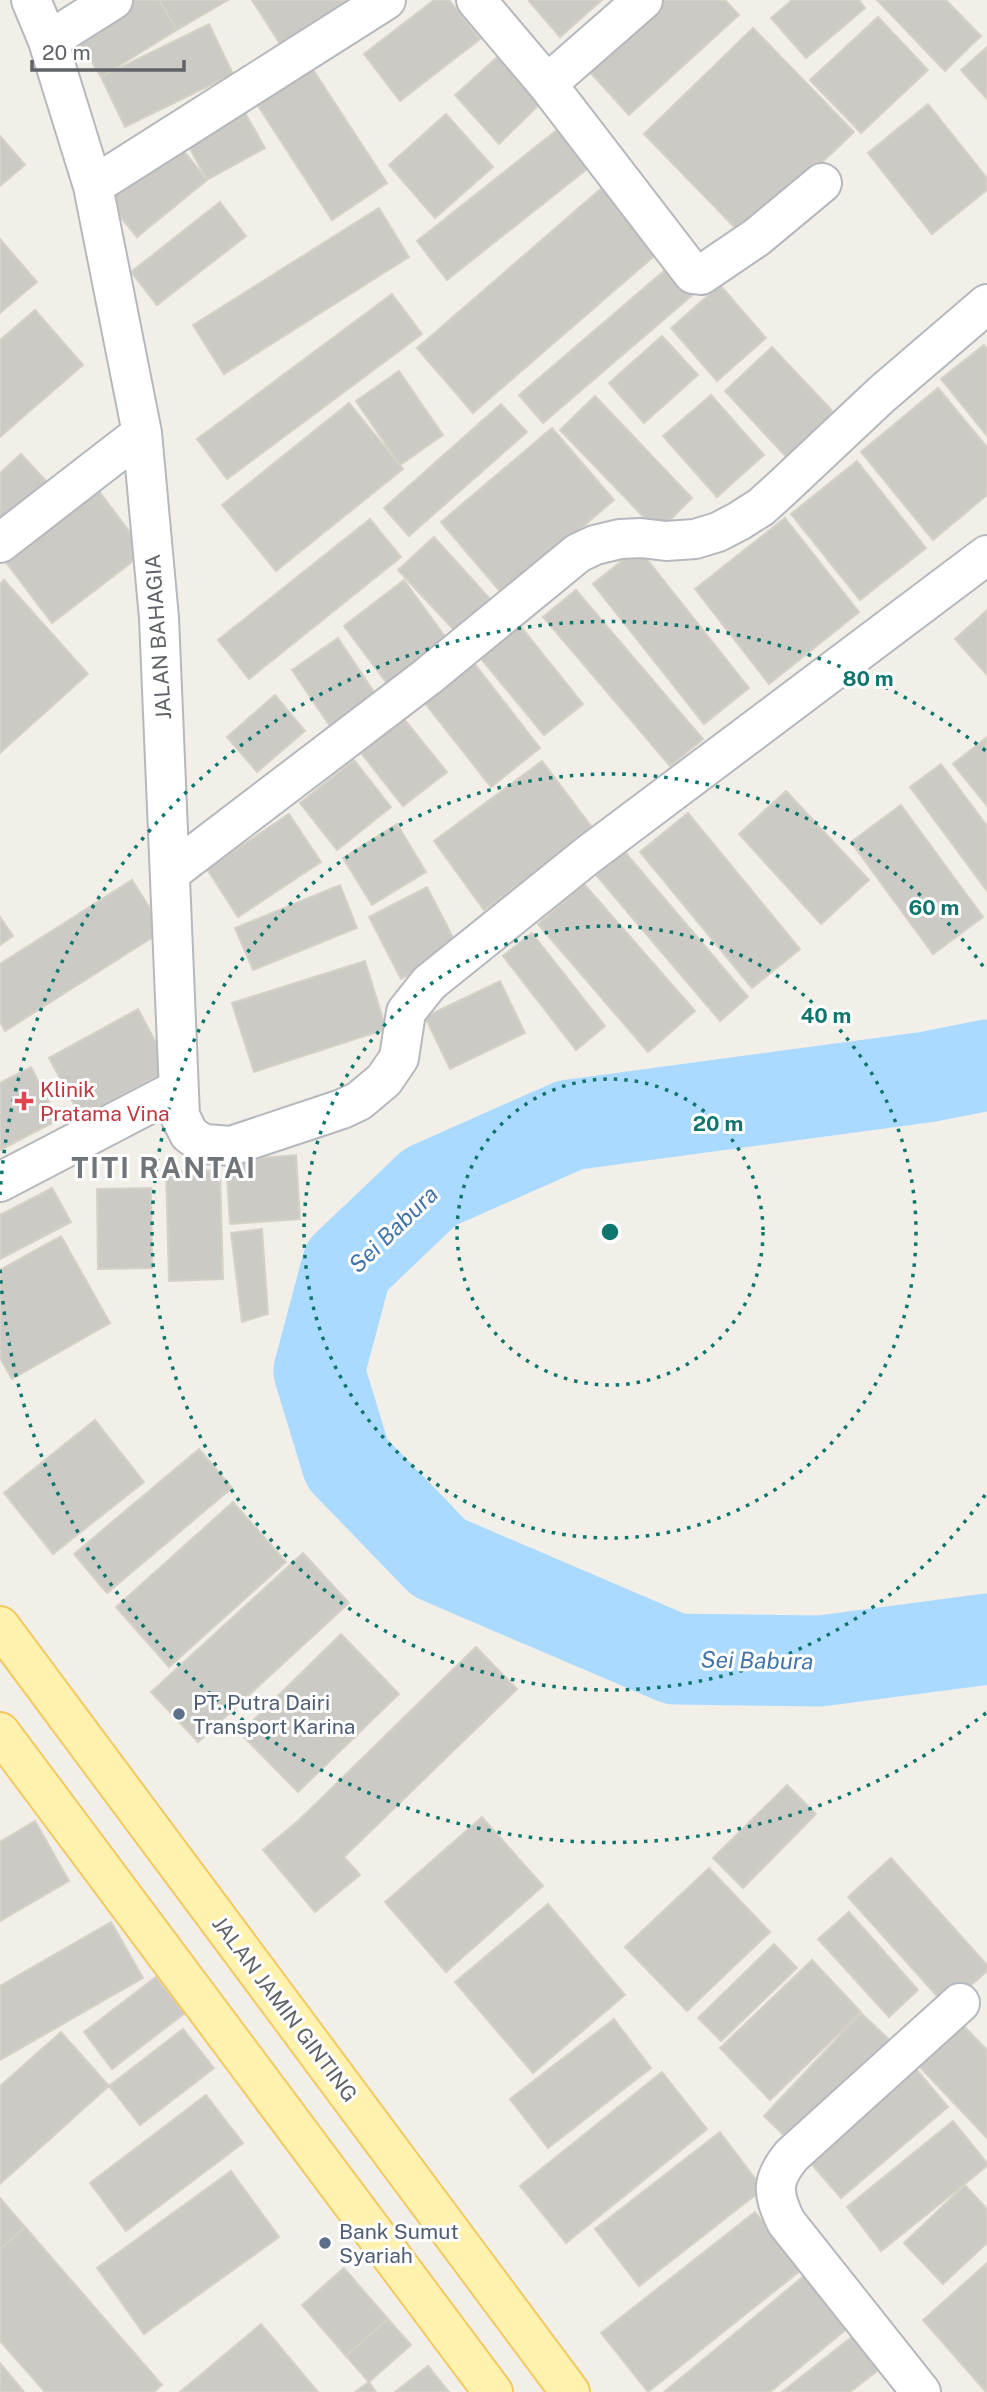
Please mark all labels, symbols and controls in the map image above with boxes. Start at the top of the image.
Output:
scale bar [32,28,184,72]
text: 20 m [42,40,91,65]
street label: JALAN BAHAGIA [140,553,176,721]
text: 80 m [842,666,894,691]
text: 60 m [909,895,959,920]
text: 40 m [801,1003,851,1028]
place label: Klinik Pratama Vina [40,1077,170,1126]
marker: Klinik Pratama Vina [14,1091,34,1111]
text: 20 m [693,1111,743,1136]
district label: TITI RANTAI [71,1151,257,1184]
water label: Sei Babura [343,1180,443,1278]
centre of rings [598,1220,622,1244]
water label: Sei Babura [700,1646,814,1674]
place label: PT. Putra Dairi Transport Karina [193,1690,355,1739]
marker: PT. Putra Dairi Transport Karina [171,1706,187,1722]
street label: JALAN JAMIN GINTING [207,1912,363,2106]
place label: Bank Sumut Syariah [339,2219,459,2268]
marker: Bank Sumut Syariah [317,2235,333,2251]

